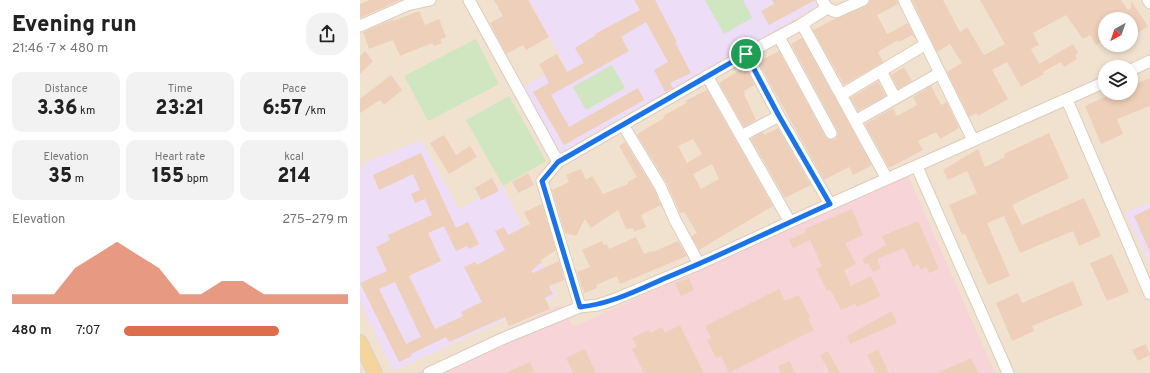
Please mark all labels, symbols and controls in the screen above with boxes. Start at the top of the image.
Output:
text: Evening run [12,12,137,39]
north arrow [1098,12,1138,52]
map controls [1098,12,1138,100]
button: share [306,13,348,55]
pin [729,37,763,71]
text: 21:46 · 7 × 480 m [12,41,108,57]
icon: arrive [735,43,757,65]
button: layers [1098,60,1138,100]
text: Distance [44,82,88,96]
text: Time [168,82,192,96]
text: Pace [282,82,306,96]
text: 3.36 [37,96,77,122]
text: 23:21 [155,96,205,122]
text: 6:57 [262,96,303,122]
text: km [77,104,95,118]
text: /km [303,104,326,118]
text: Elevation [43,150,89,164]
text: Heart rate [155,150,205,164]
text: kcal [284,150,304,164]
text: 35 [48,164,72,190]
text: 155 [152,164,184,190]
text: 214 [277,164,311,190]
text: m [72,172,84,186]
text: bpm [184,172,208,186]
text: Elevation [12,212,65,228]
text: 275–279 m [282,212,348,228]
text: 480 m [12,323,52,339]
text: 7:07 [76,323,100,339]

